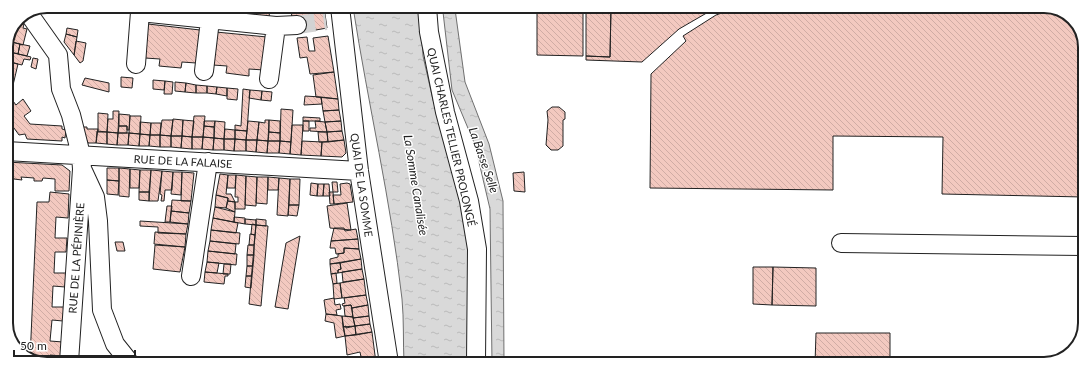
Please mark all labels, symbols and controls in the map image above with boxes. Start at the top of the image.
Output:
street label: QUAI CHARLES TELLIER PROLONGÉ [425,46,479,228]
water label: La Basse Selle [466,125,502,195]
street label: QUAI DE LA SOMME [348,132,376,238]
water label: La Somme Canalisée [401,133,431,237]
street label: RUE DE LA FALAISE [133,152,233,170]
street label: RUE DE LA PÉPINIÈRE [66,202,86,314]
scale bar [14,332,135,358]
text: 50 m [20,338,47,353]

